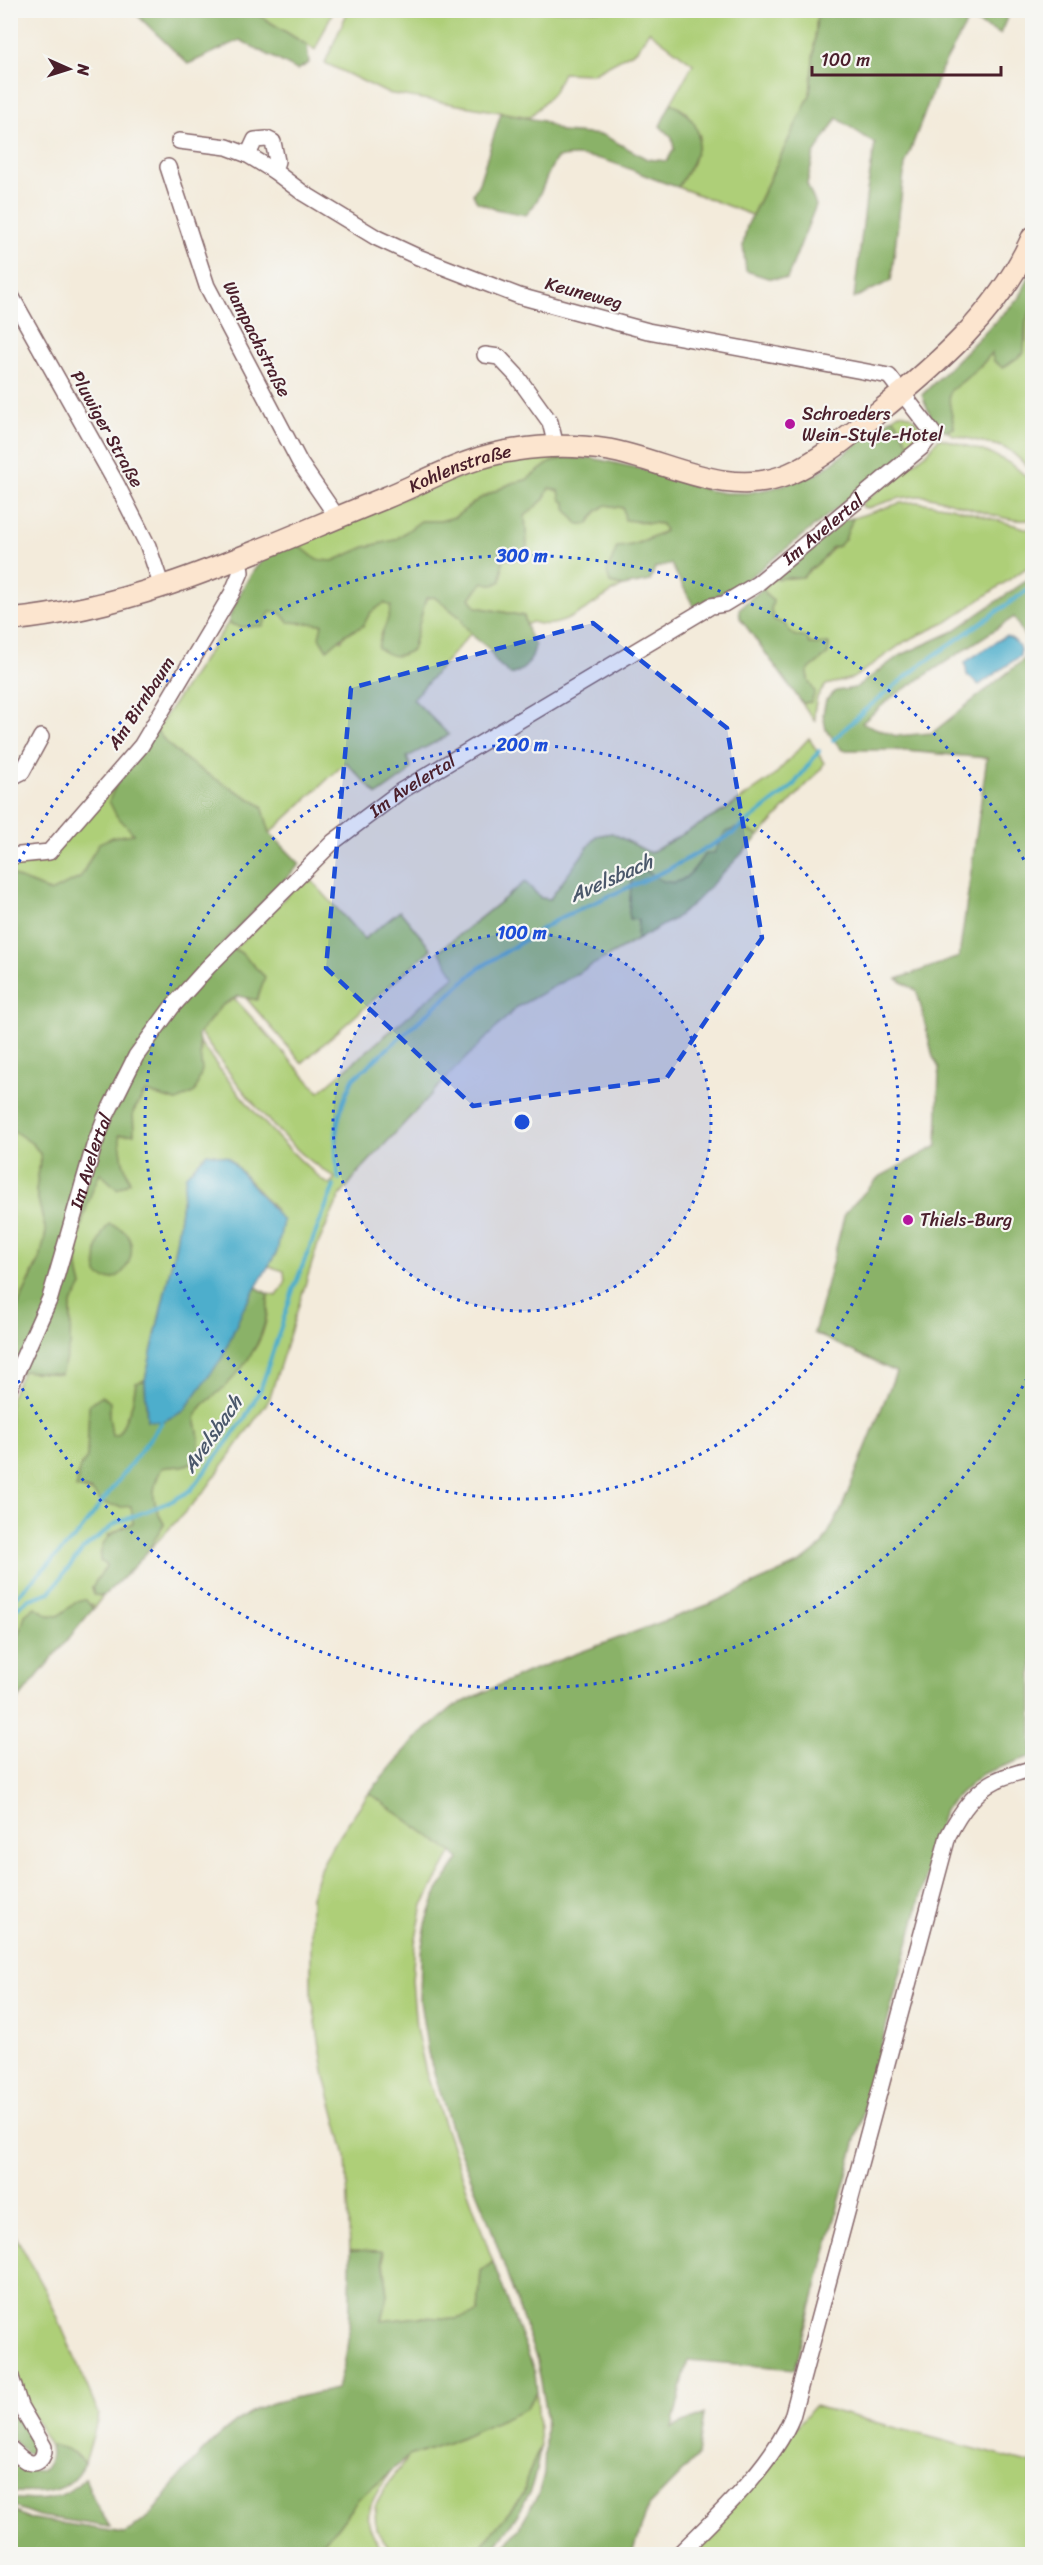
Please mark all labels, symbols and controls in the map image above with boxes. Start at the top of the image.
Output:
north arrow [39,39,99,99]
scale bar [812,39,1001,77]
text: 100 m [821,44,870,76]
text: N [69,62,98,77]
street label: Keuneweg [542,267,626,319]
street label: Wampachstraße [214,275,300,403]
street label: Pluwiger Straße [61,364,153,494]
place label: Schroeders Wein-Style-Hotel [802,398,944,451]
marker: Schroeders Wein-Style-Hotel [783,417,797,431]
street label: Kohlenstraße [403,435,514,502]
street label: Im Avelertal [774,485,872,574]
text: 300 m [495,540,548,572]
street label: Am Birnbaum [98,650,183,757]
text: 200 m [495,729,548,761]
street label: Im Avelertal [361,745,463,827]
water label: Avelsbach [563,844,660,913]
text: 100 m [498,917,547,949]
street label: Im Avelertal [60,1107,121,1214]
centre of rings [512,1112,532,1132]
place label: Thiels-Burg [920,1204,1012,1236]
marker: Thiels-Burg [901,1213,915,1227]
water label: Avelsbach [172,1387,253,1481]

